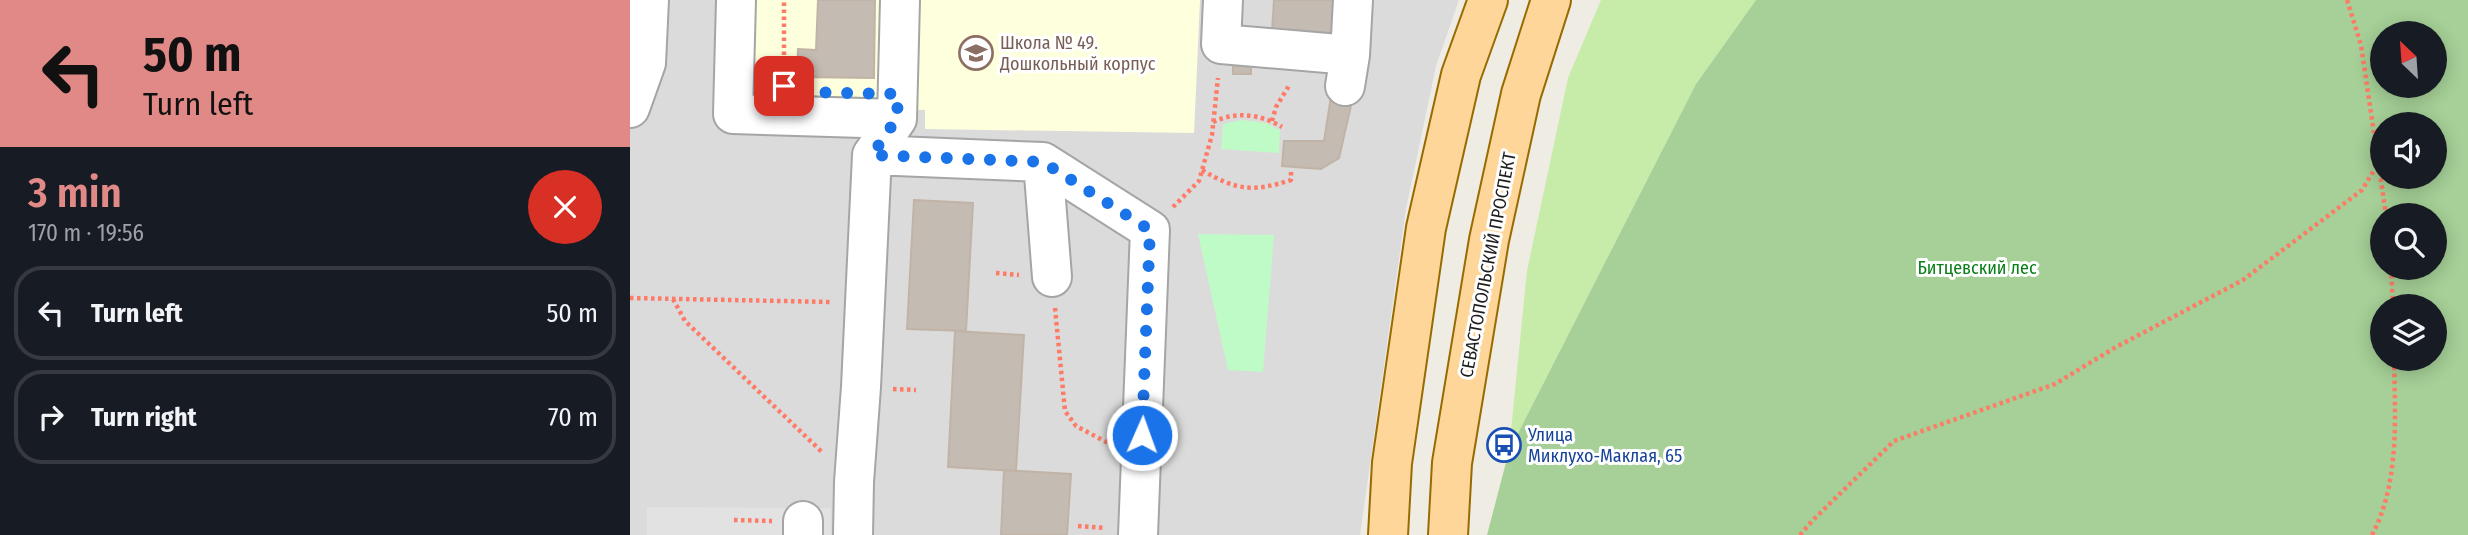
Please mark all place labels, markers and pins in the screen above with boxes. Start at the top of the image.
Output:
place label: Школа № 49. Дошкольный корпус [999,32,1156,75]
school or university icon: Школа № 49. Дошкольный корпус [957,34,995,72]
pin [754,56,814,116]
place label: Улица Миклухо-Маклая, 65 [1527,424,1682,467]
bus stop icon: Улица Миклухо-Маклая, 65 [1485,426,1523,464]

